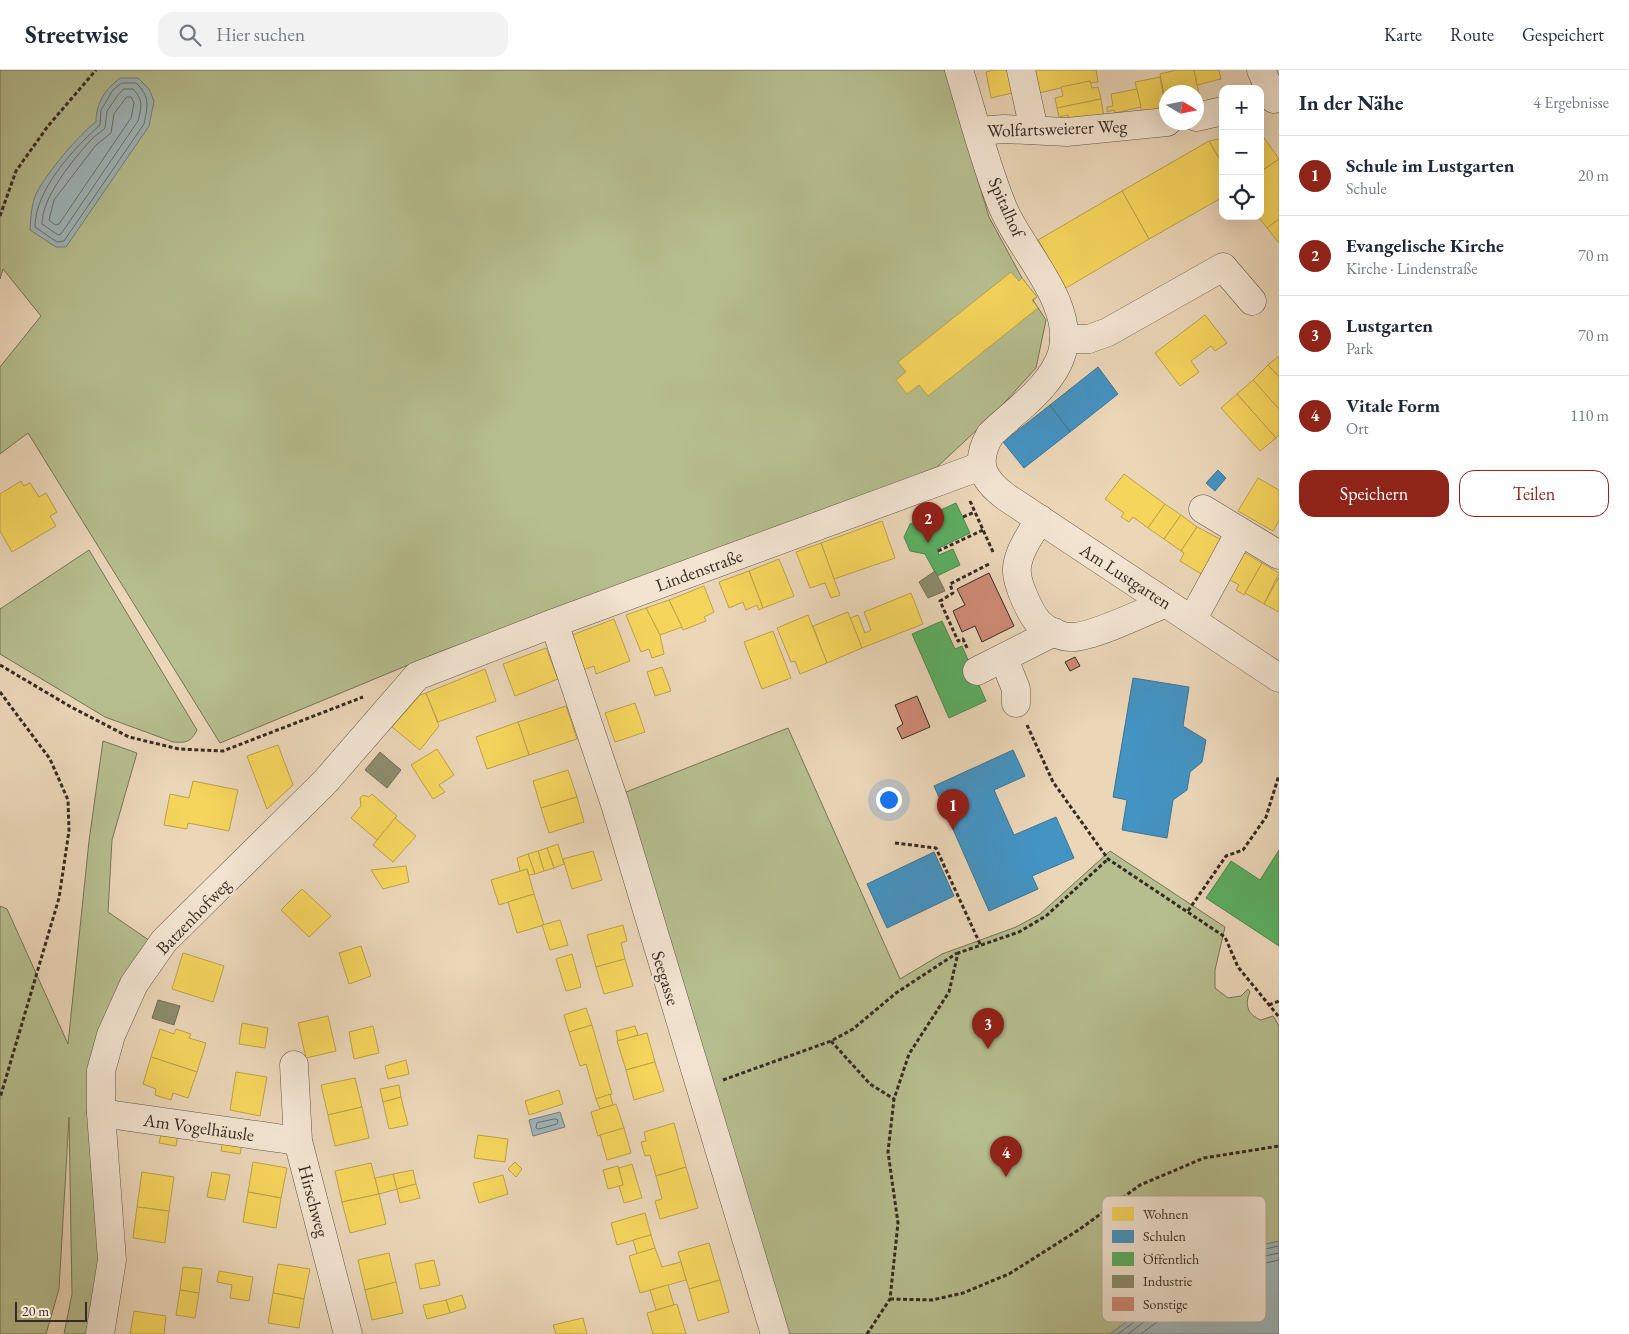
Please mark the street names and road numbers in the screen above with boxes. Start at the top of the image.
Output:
street label: Wolfartsweierer Weg [987,114,1128,142]
street label: Spitalhof [984,173,1031,243]
street label: Am Lustgarten [1075,537,1177,614]
street label: Lindenstraße [652,544,746,596]
street label: Batzenhofweg [151,873,235,959]
street label: Seegasse [647,948,685,1008]
street label: Am Vogelhäusle [141,1108,256,1146]
street label: Hirschweg [293,1162,335,1240]

